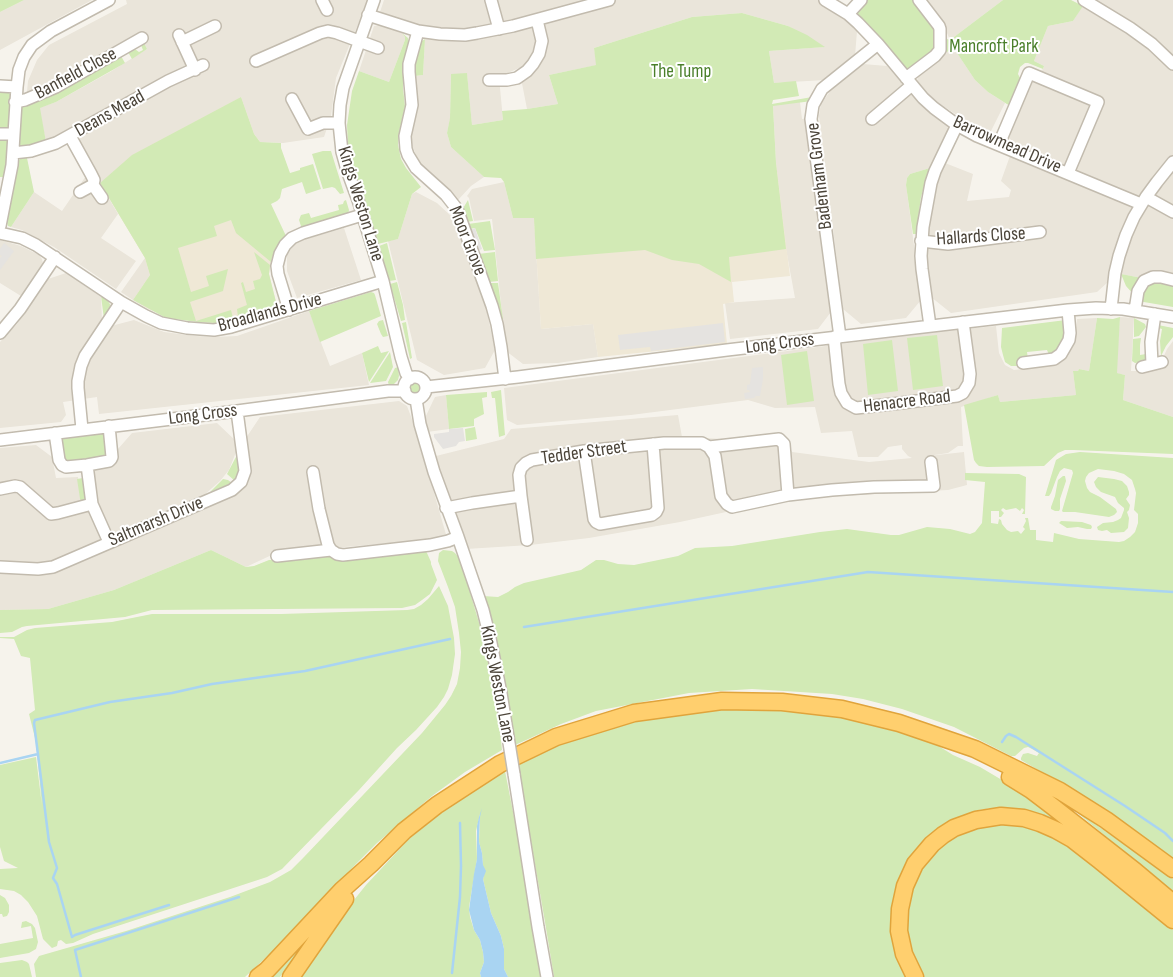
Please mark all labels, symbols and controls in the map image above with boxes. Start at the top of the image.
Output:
park label: Mancroft Park [949,36,1039,58]
street label: Banfield Close [31,43,121,105]
park label: The Tump [651,61,711,83]
street label: Deans Mead [71,86,149,142]
street label: Barrowmead Drive [949,111,1065,179]
street label: Badenham Grove [802,121,838,231]
street label: Kings Weston Lane [332,144,388,264]
street label: Moor Grove [443,203,491,279]
street label: Hallards Close [936,223,1026,251]
street label: Broadlands Drive [216,288,324,338]
street label: Long Cross [744,328,816,360]
street label: Henacre Road [862,385,952,419]
street label: Long Cross [167,399,239,431]
street label: Tedder Street [540,436,628,470]
street label: Saltmarsh Drive [105,492,207,552]
street label: Kings Weston Lane [474,623,520,745]

